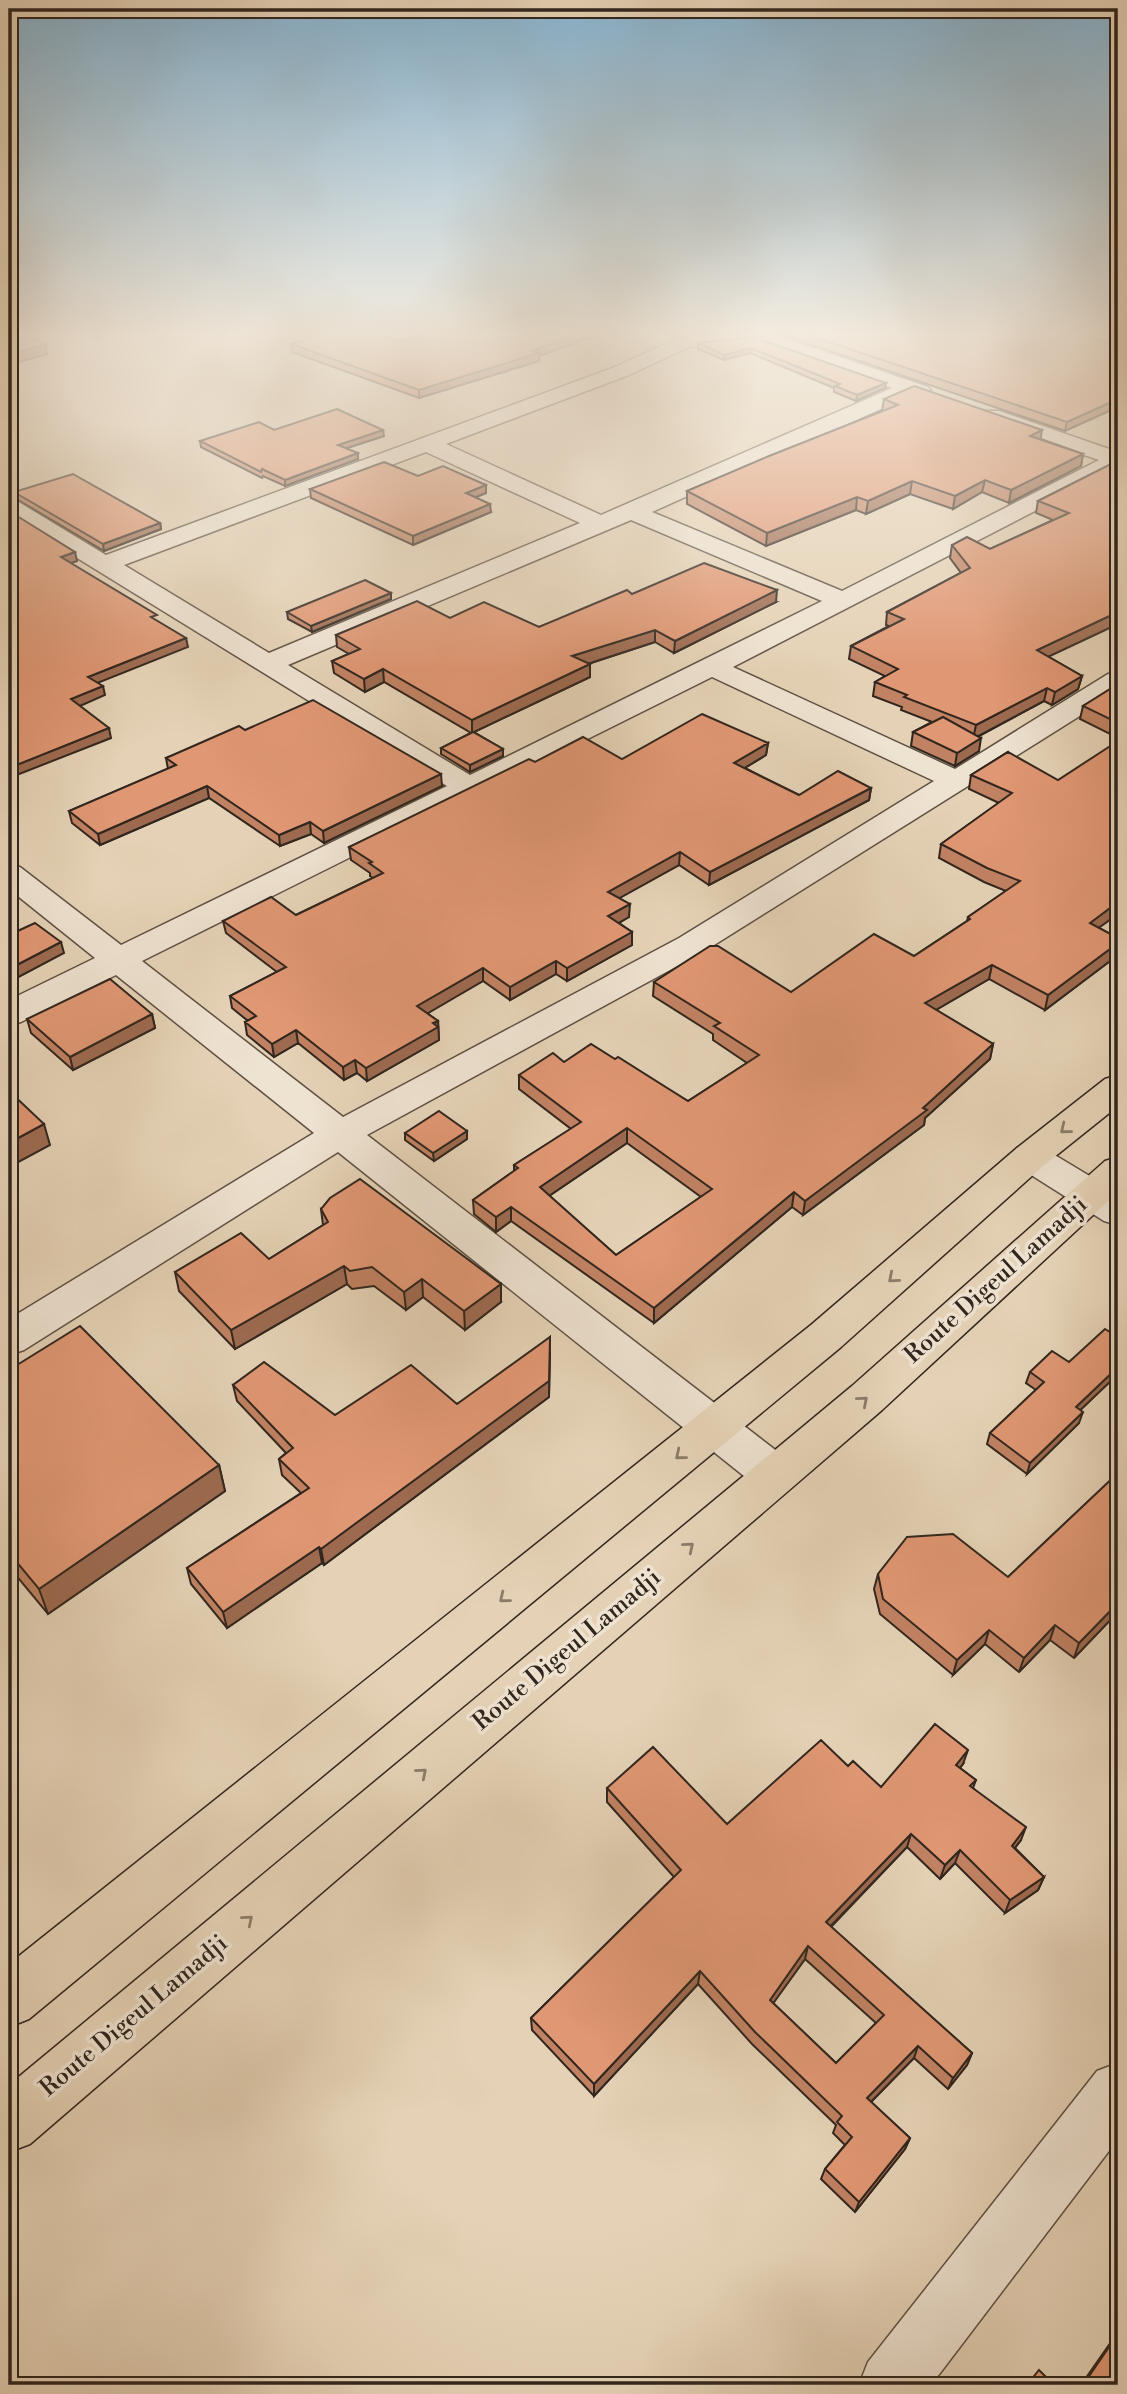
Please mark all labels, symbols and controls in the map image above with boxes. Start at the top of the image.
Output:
one-way arrow [1060,1121,1073,1133]
street label: Route Digeul Lamadji [898,1190,1094,1370]
one-way arrow [888,1270,901,1282]
one-way arrow [855,1397,868,1409]
one-way arrow [676,1447,689,1459]
one-way arrow [681,1543,694,1556]
street label: Route Digeul Lamadji [467,1563,667,1737]
one-way arrow [499,1590,512,1602]
one-way arrow [414,1769,426,1782]
one-way arrow [240,1916,253,1928]
street label: Route Digeul Lamadji [34,1929,234,2103]

